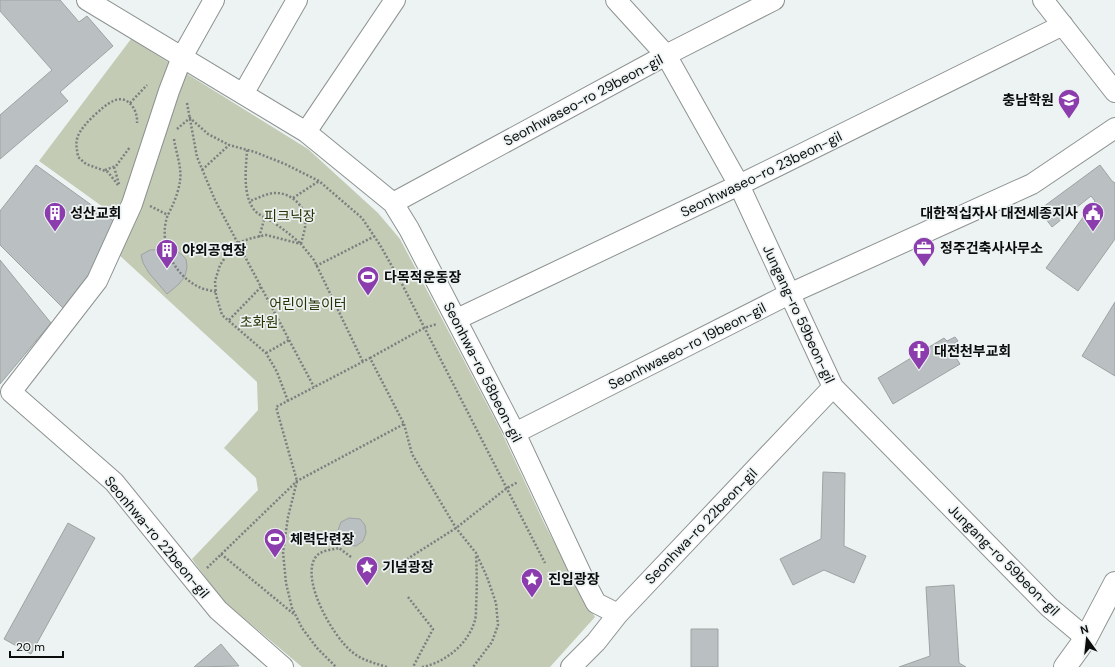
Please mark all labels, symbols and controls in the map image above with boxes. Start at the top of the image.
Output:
street label: Seonhwaseo-ro 29beon-gil [500,50,666,150]
school or university icon: 충남학원 [1056,87,1082,120]
place label: 충남학원 [1002,91,1054,109]
street label: Seonhwaseo-ro 23beon-gil [677,127,845,221]
building icon: 성산교회 [42,200,68,233]
public building icon: 대한적십자사 대전세종지사 [1080,200,1106,233]
place label: 성산교회 [70,204,122,222]
place label: 대한적십자사 대전세종지사 [920,204,1078,222]
park label: 피크닉장 [264,207,316,225]
office icon: 정주건축사사무소 [911,235,937,268]
building icon: 야외공연장 [154,237,180,270]
place label: 정주건축사사무소 [940,239,1043,257]
place label: 야외공연장 [182,241,247,259]
street label: Jungang-ro 59beon-gil [759,242,839,386]
sports icon: 다목적운동장 [355,264,381,297]
place label: 다목적운동장 [384,268,461,286]
park label: 어린이놀이터 [269,295,347,313]
street label: Seonhwaseo-ro 19beon-gil [605,298,769,394]
street label: Seonhwa-ro 58beon-gil [440,299,526,445]
park label: 초화원 [240,313,278,331]
church icon: 대전천부교회 [906,338,932,371]
place label: 대전천부교회 [934,342,1011,360]
street label: Seonhwa-ro 22beon-gil [641,464,761,588]
street label: Seonhwa-ro 22beon-gil [101,472,213,602]
street label: Jungang-ro 59beon-gil [944,500,1064,620]
sports icon: 체력단련장 [262,526,288,559]
place label: 체력단련장 [290,530,355,548]
place icon: 기념광장 [354,554,380,587]
place label: 기념광장 [382,558,434,576]
place icon: 진입광장 [519,566,545,599]
place label: 진입광장 [548,570,600,588]
north arrow [1067,619,1107,659]
text: N [1079,622,1090,637]
scale bar [10,633,63,659]
text: 20 m [16,639,45,655]

